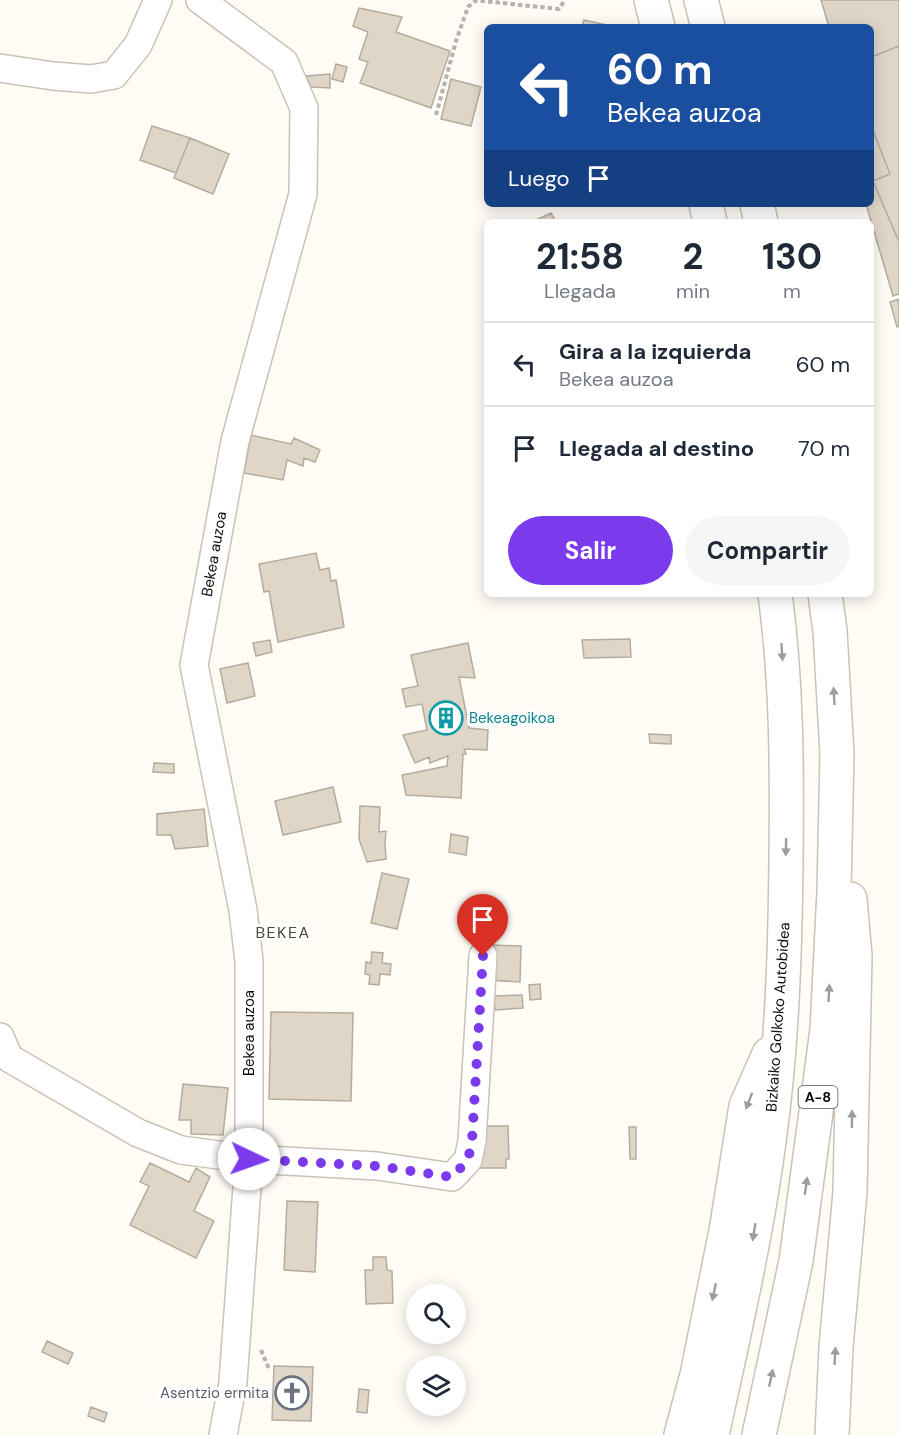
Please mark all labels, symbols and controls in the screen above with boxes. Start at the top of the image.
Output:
text: 60 m [607,42,713,97]
icon: left [508,48,586,126]
text: Bekea auzoa [607,95,762,130]
icon: arrive [582,162,615,195]
text: Luego [508,164,570,193]
text: 21:58 [536,233,624,280]
text: 2 [683,233,703,280]
text: 130 [762,233,822,280]
text: Llegada [544,278,616,304]
text: min [676,278,710,304]
text: m [783,278,801,304]
text: Gira a la izquierda [559,337,751,366]
icon: left [508,348,541,381]
text: 60 m [796,350,850,379]
text: Bekea auzoa [559,366,674,392]
icon: arrive [508,432,541,465]
text: Llegada al destino [559,434,754,463]
text: 70 m [798,434,850,463]
street label: Bekea auzoa [197,510,231,598]
button: Salir [508,516,673,585]
button: Compartir [685,516,850,585]
one-way arrow [777,643,786,662]
one-way arrow [829,686,838,705]
building icon: Bekeagoikoa [428,700,464,736]
place label: Bekeagoikoa [469,708,555,728]
one-way arrow [781,837,791,856]
pin [457,894,508,956]
icon: arrive [466,903,499,936]
street label: Bizkaiko Golkoko Autobidea [761,921,795,1113]
district label: BEKEA [255,922,311,943]
one-way arrow [825,983,834,1002]
street label: Bekea auzoa [239,990,259,1076]
road number: A-8 [798,1086,838,1108]
one-way arrow [744,1092,753,1110]
one-way arrow [847,1110,856,1129]
position arrow [217,1127,281,1191]
one-way arrow [802,1176,811,1195]
one-way arrow [749,1222,758,1241]
one-way arrow [708,1283,718,1302]
map controls [406,1284,466,1416]
button: search [406,1284,466,1344]
one-way arrow [831,1346,840,1365]
button: layers [406,1356,466,1416]
one-way arrow [767,1368,776,1387]
church icon: Asentzio ermita [274,1375,310,1411]
place label: Asentzio ermita [160,1383,269,1403]

